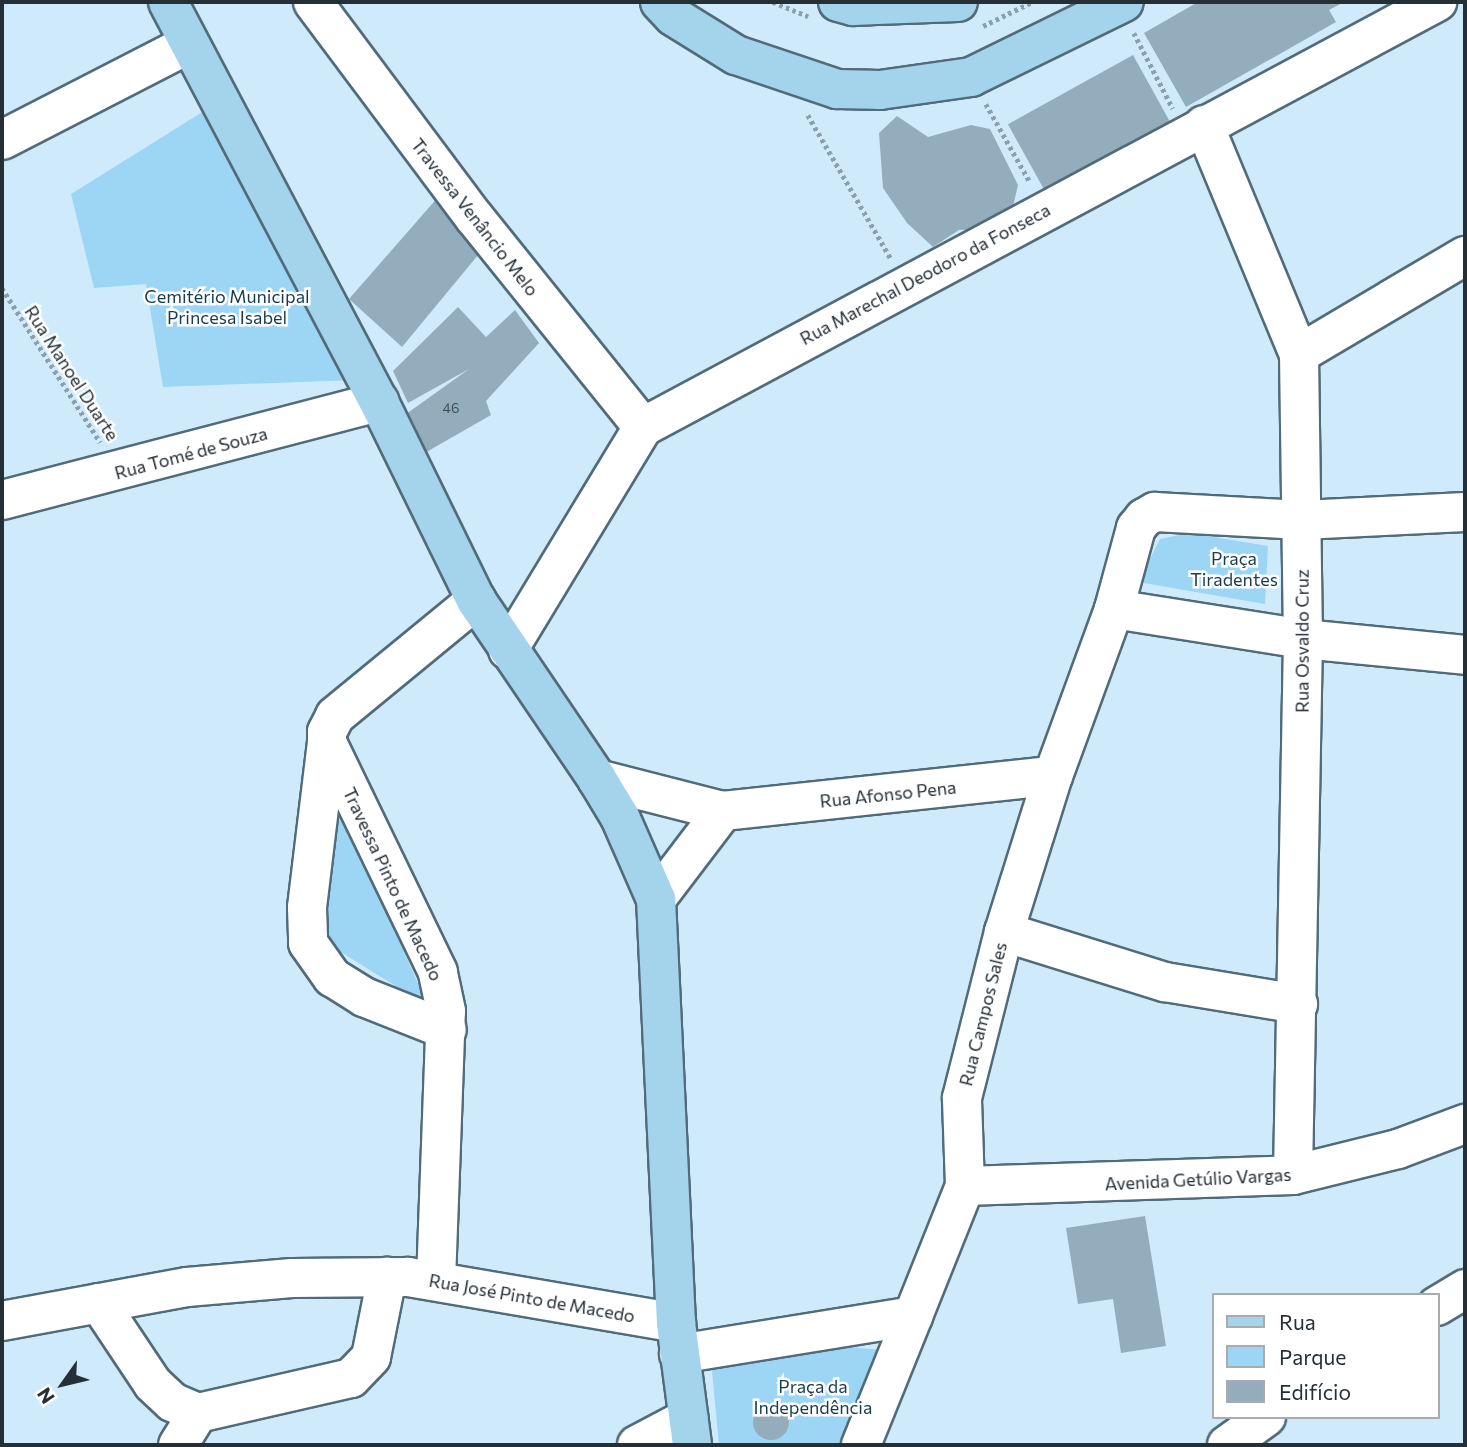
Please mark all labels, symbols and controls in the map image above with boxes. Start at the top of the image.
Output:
street label: Travessa Venâncio Melo [407,134,543,300]
street label: Rua Marechal Deodoro da Fonseca [796,199,1054,349]
park label: Cemitério Municipal Princesa Isabel [144,286,310,328]
street label: Rua Manoel Duarte [20,301,124,445]
house number: 46 [443,400,459,416]
street label: Rua Tomé de Souza [112,422,270,484]
park label: Praça Tiradentes [1190,548,1278,590]
street label: Rua Osvaldo Cruz [1291,569,1313,713]
street label: Rua Afonso Pena [819,776,957,812]
street label: Travessa Pinto de Macedo [339,784,447,984]
street label: Rua Campos Sales [955,940,1011,1088]
street label: Avenida Getúlio Vargas [1104,1163,1292,1195]
street label: Rua José Pinto de Macedo [427,1269,637,1327]
legend [1212,1293,1439,1419]
text: Rua [1279,1309,1316,1334]
text: Parque [1279,1344,1346,1369]
north arrow [28,1349,98,1419]
park label: Praça da Independência [754,1376,872,1418]
text: Edifício [1279,1379,1351,1404]
text: N [32,1384,59,1408]

